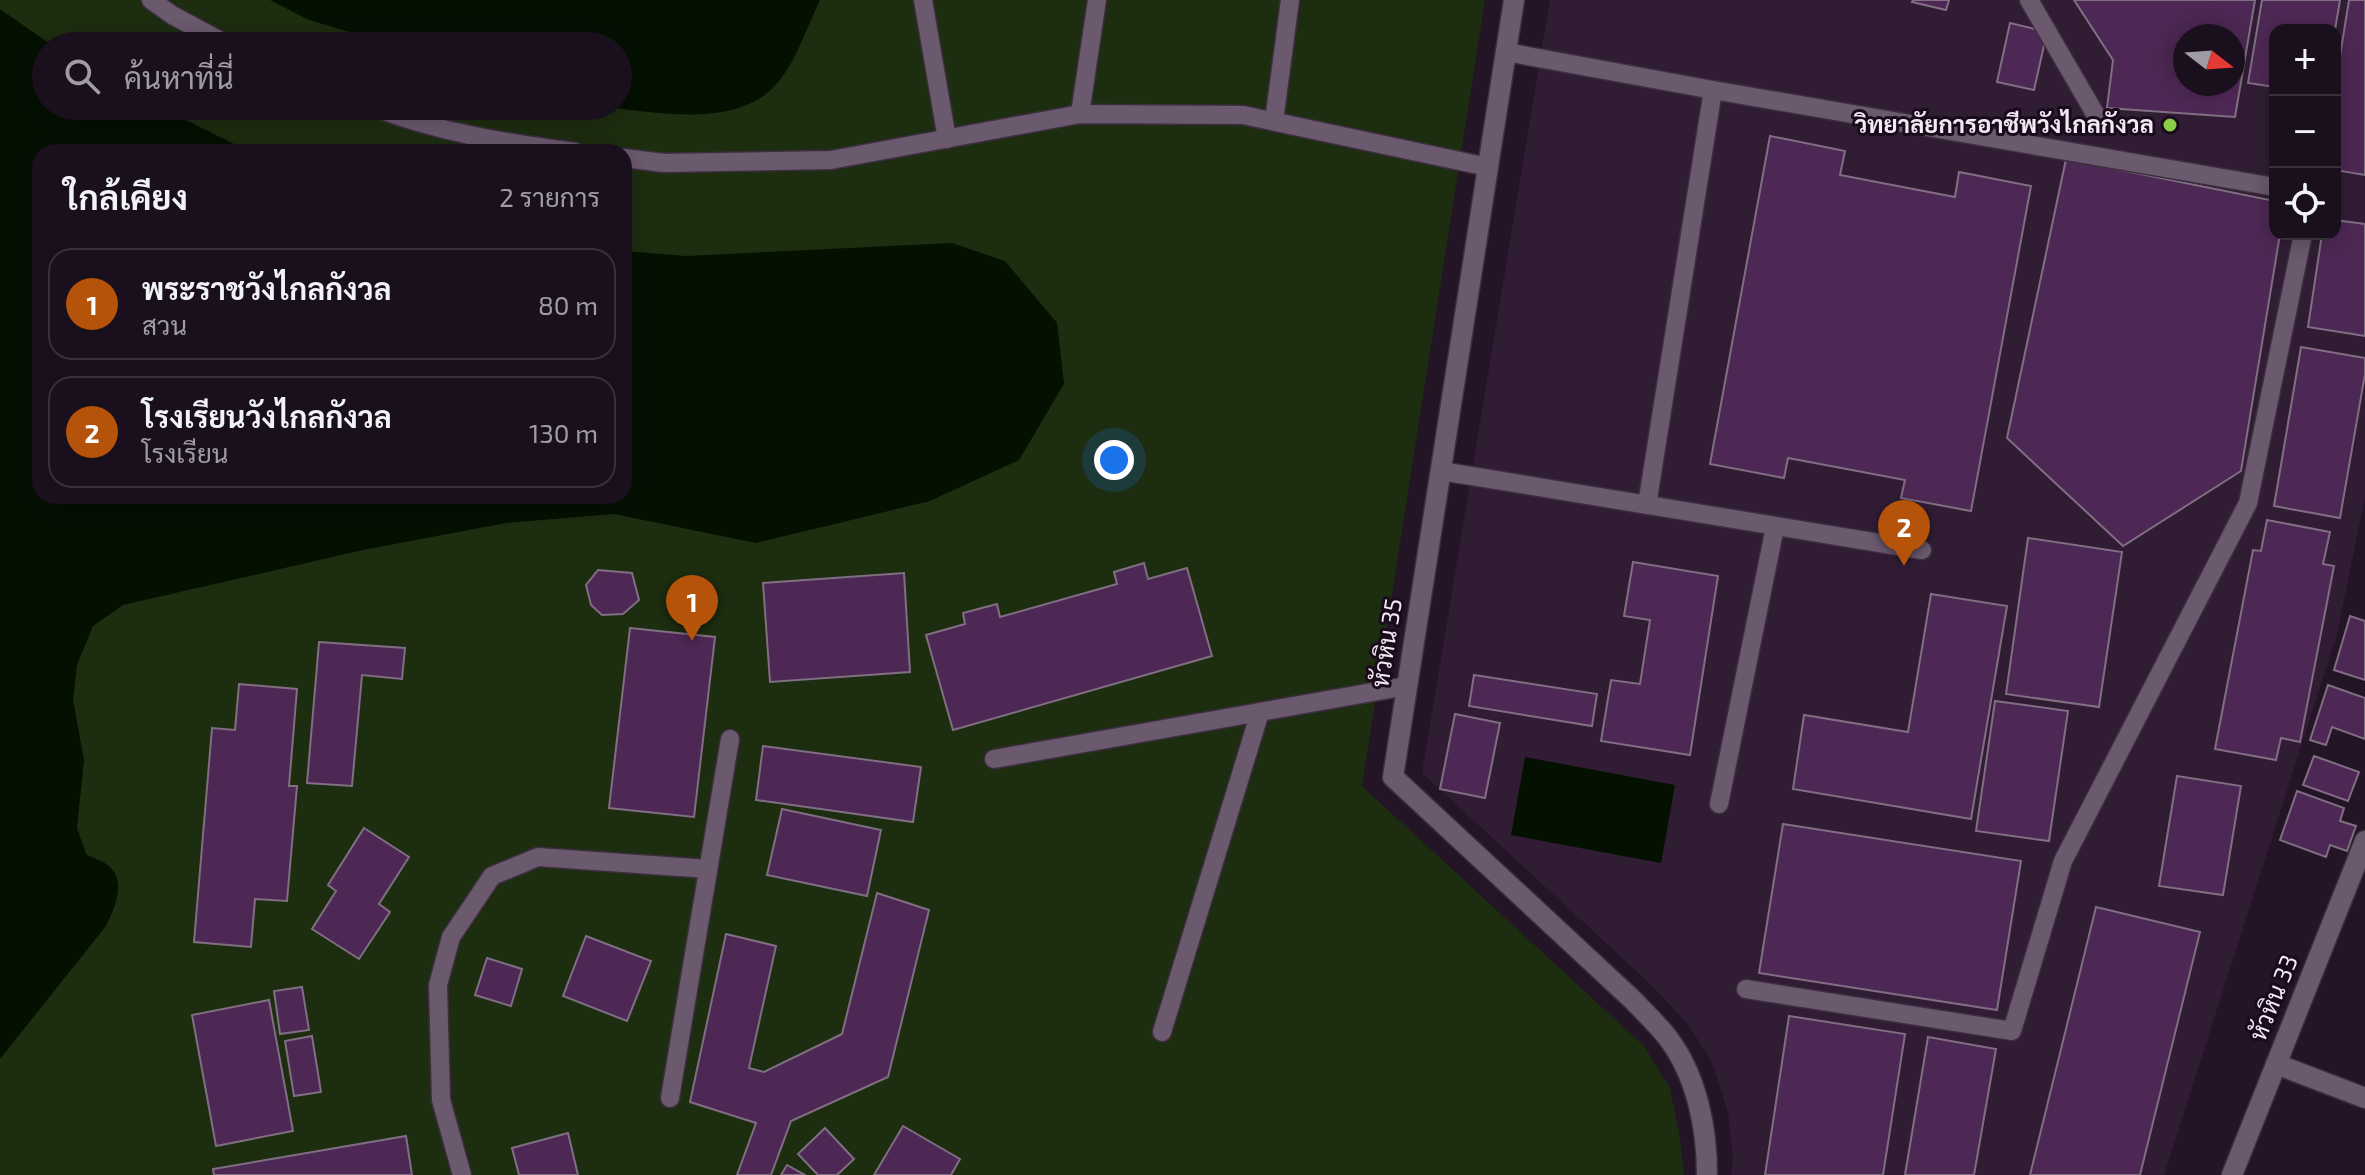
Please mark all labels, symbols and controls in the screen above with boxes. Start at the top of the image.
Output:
north arrow [2173,24,2245,96]
map controls [2269,24,2341,240]
button: + [2269,24,2341,96]
search box [32,32,632,120]
icon: search [60,54,104,98]
text: ค้นหาที่นี่ [124,59,234,95]
button: − [2269,96,2341,168]
place label: วิทยาลัยการอาชีพวังไกลกังวล [1853,109,2154,138]
marker: วิทยาลัยการอาชีพวังไกลกังวล [2161,116,2179,134]
button: locate [2269,168,2341,240]
text: ใกล้เคียง [64,176,188,217]
text: 2 รายการ [499,181,600,212]
text: พระราชวังไกลกังวล [142,270,392,306]
text: 1 [86,289,98,320]
text: 80 m [538,289,598,320]
text: สวน [142,309,187,340]
text: โรงเรียนวังไกลกังวล [142,398,392,434]
text: 2 [84,417,100,448]
text: 130 m [529,417,598,448]
text: โรงเรียน [142,437,228,468]
your location [1094,440,1134,480]
pin: 2 [1878,500,1930,566]
pin: 1 [666,575,718,641]
street label: หัวหิน 35 [1364,596,1407,689]
street label: หัวหิน 33 [2242,950,2303,1045]

